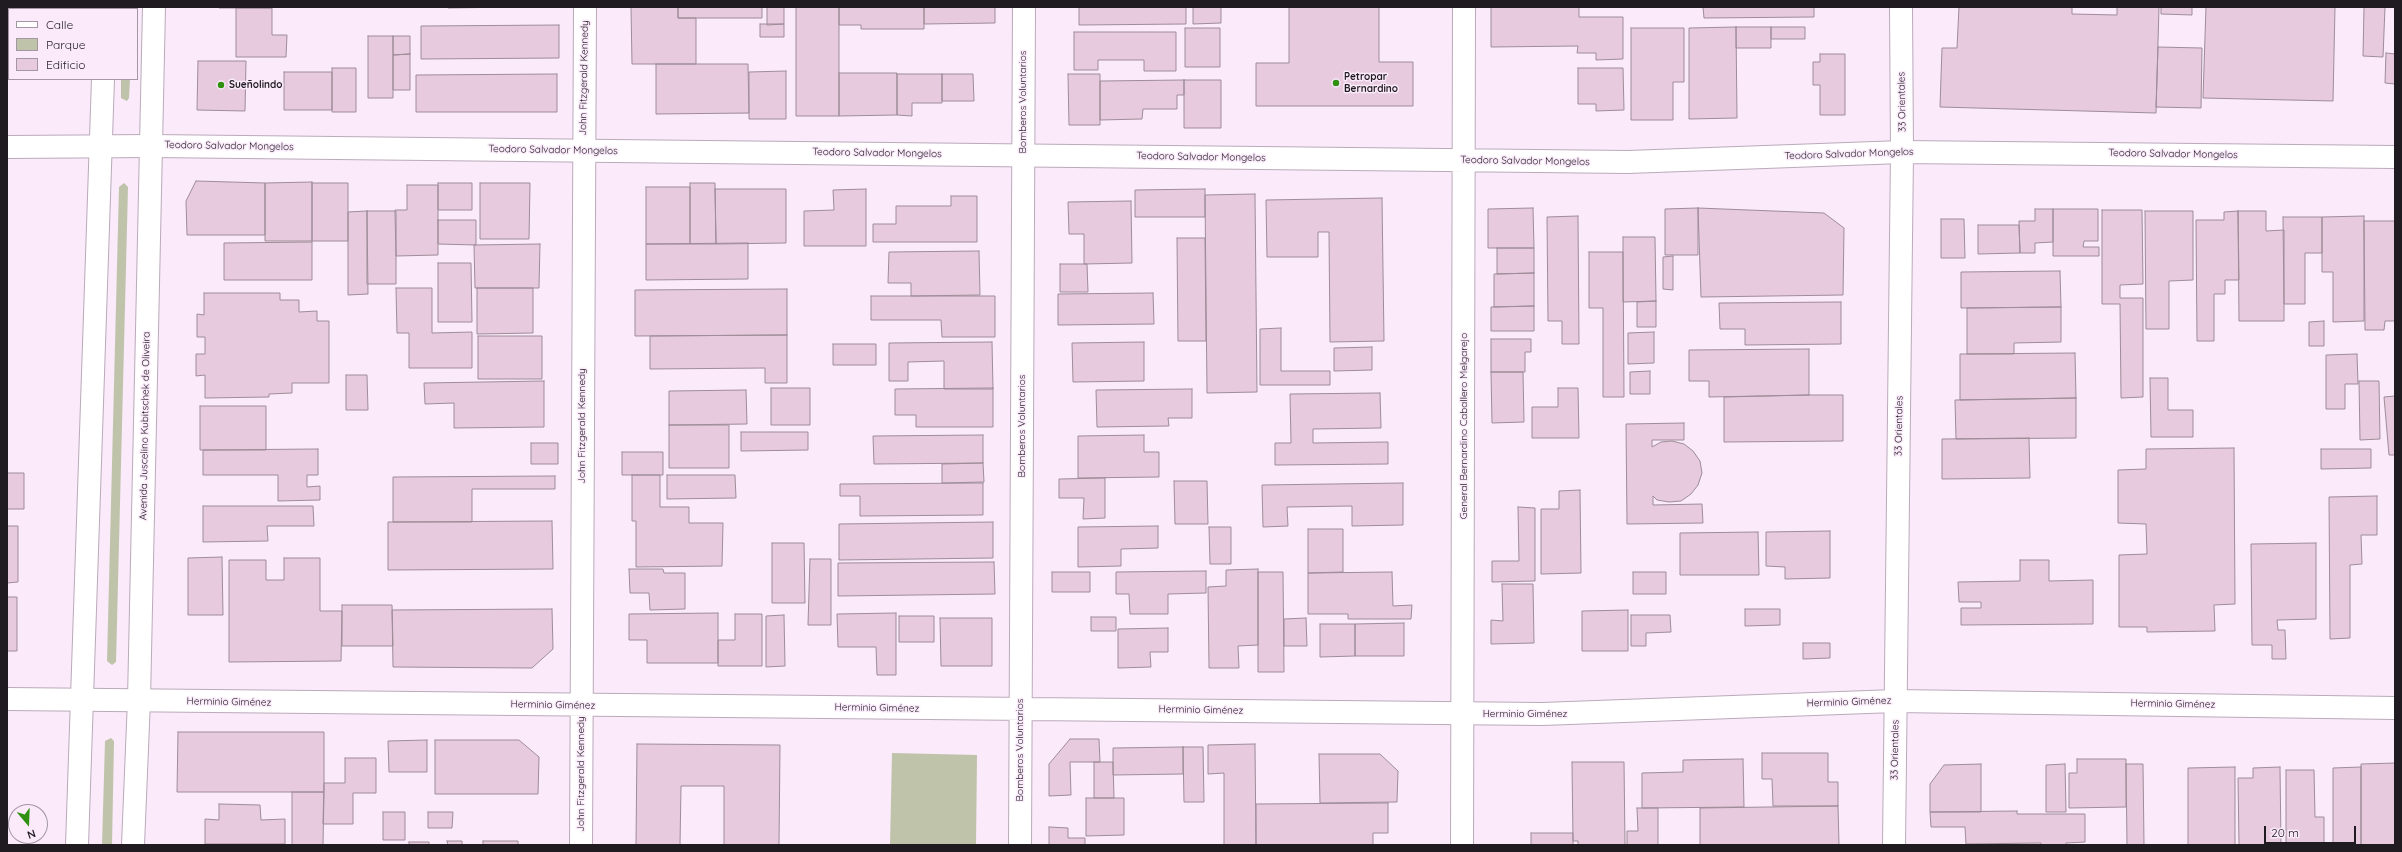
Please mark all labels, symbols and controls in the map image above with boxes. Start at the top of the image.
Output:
legend [8,8,138,80]
text: Calle [46,17,73,32]
street label: John Fitzgerald Kennedy [577,20,591,136]
text: Parque [46,37,86,52]
street label: Bomberos Voluntarios [1017,51,1029,153]
text: Edificio [46,57,86,72]
place label: Petropar Bernardino [1344,71,1398,94]
street label: 33 Orientales [1895,72,1909,132]
marker: Petropar Bernardino [1331,78,1341,88]
place label: Sueñolindo [229,79,282,91]
marker: Sueñolindo [216,80,226,90]
street label: Teodoro Salvador Mongelos [164,139,294,153]
street label: Teodoro Salvador Mongelos [488,143,618,157]
street label: Teodoro Salvador Mongelos [812,146,942,160]
street label: Teodoro Salvador Mongelos [1784,146,1914,162]
street label: Teodoro Salvador Mongelos [2108,147,2238,161]
street label: Teodoro Salvador Mongelos [1136,150,1266,164]
street label: Teodoro Salvador Mongelos [1460,154,1590,168]
street label: Avenida Juscelino Kubitschek de Oliveira [137,332,153,520]
street label: General Bernardino Caballero Melgarejo [1458,333,1470,519]
street label: John Fitzgerald Kennedy [576,368,588,484]
street label: Bomberos Voluntarios [1016,375,1028,477]
street label: 33 Orientales [1892,396,1906,456]
street label: Herminio Giménez [187,695,271,709]
street label: Herminio Giménez [1806,695,1892,709]
street label: Herminio Giménez [2131,697,2215,711]
street label: Herminio Giménez [511,698,595,712]
street label: Bomberos Voluntarios [1014,699,1026,801]
street label: Herminio Giménez [835,701,919,715]
street label: Herminio Giménez [1159,703,1243,717]
street label: Herminio Giménez [1483,708,1567,720]
street label: John Fitzgerald Kennedy [575,716,587,832]
street label: 33 Orientales [1888,720,1902,780]
north arrow [8,804,48,844]
scale bar [2266,818,2358,844]
text: 20 m [2271,825,2299,840]
text: N [25,826,38,842]

